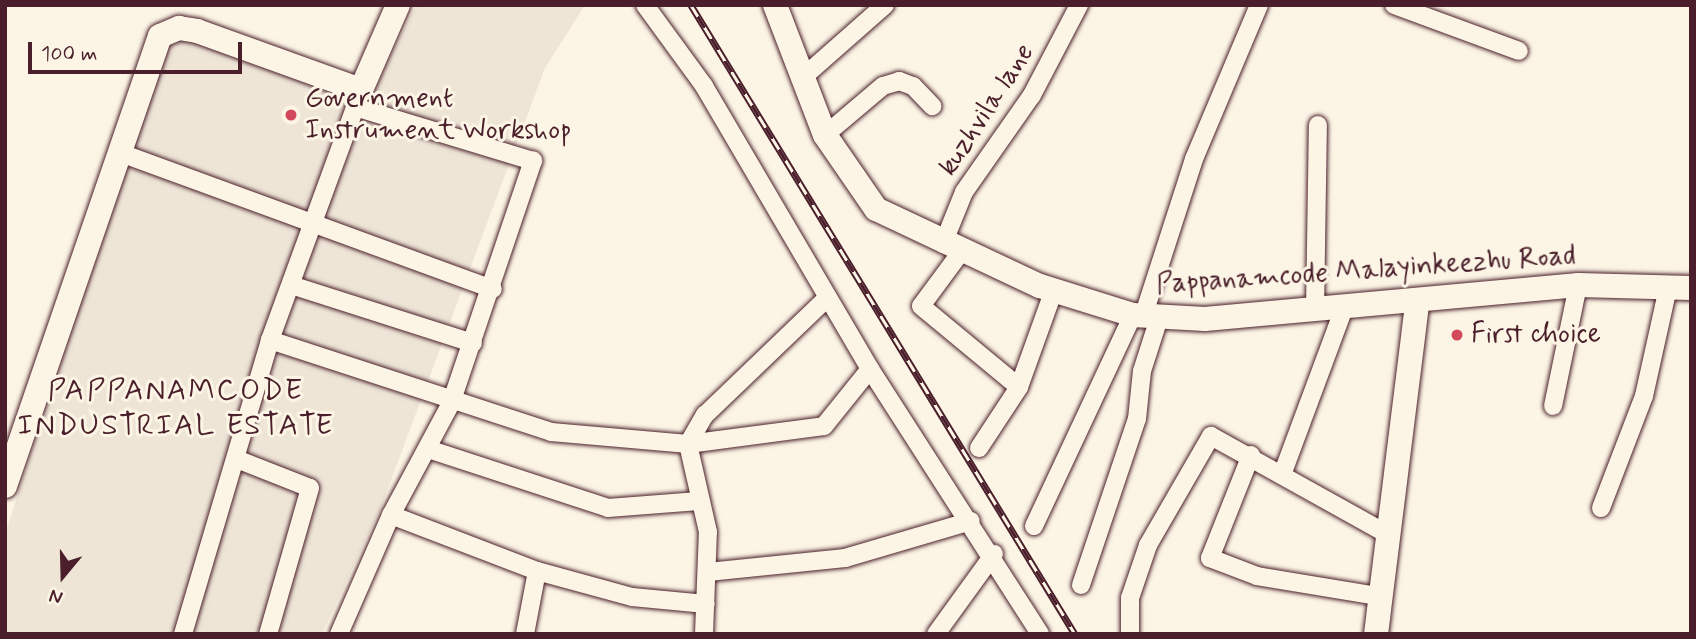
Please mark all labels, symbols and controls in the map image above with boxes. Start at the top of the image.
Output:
scale bar [32,28,245,72]
street label: kuzhvila lane [931,36,1043,184]
text: 100 m [41,40,97,68]
place label: Government Instrument Workshop [305,82,572,148]
marker: Government Instrument Workshop [283,107,299,123]
street label: Pappanamcode Malayinkeezhu Road [1154,240,1578,302]
place label: First choice [1471,318,1601,352]
marker: First choice [1449,327,1465,343]
district label: PAPPANAMCODE INDUSTRIAL ESTATE [19,373,333,444]
north arrow [28,541,98,611]
text: N [46,582,66,610]

